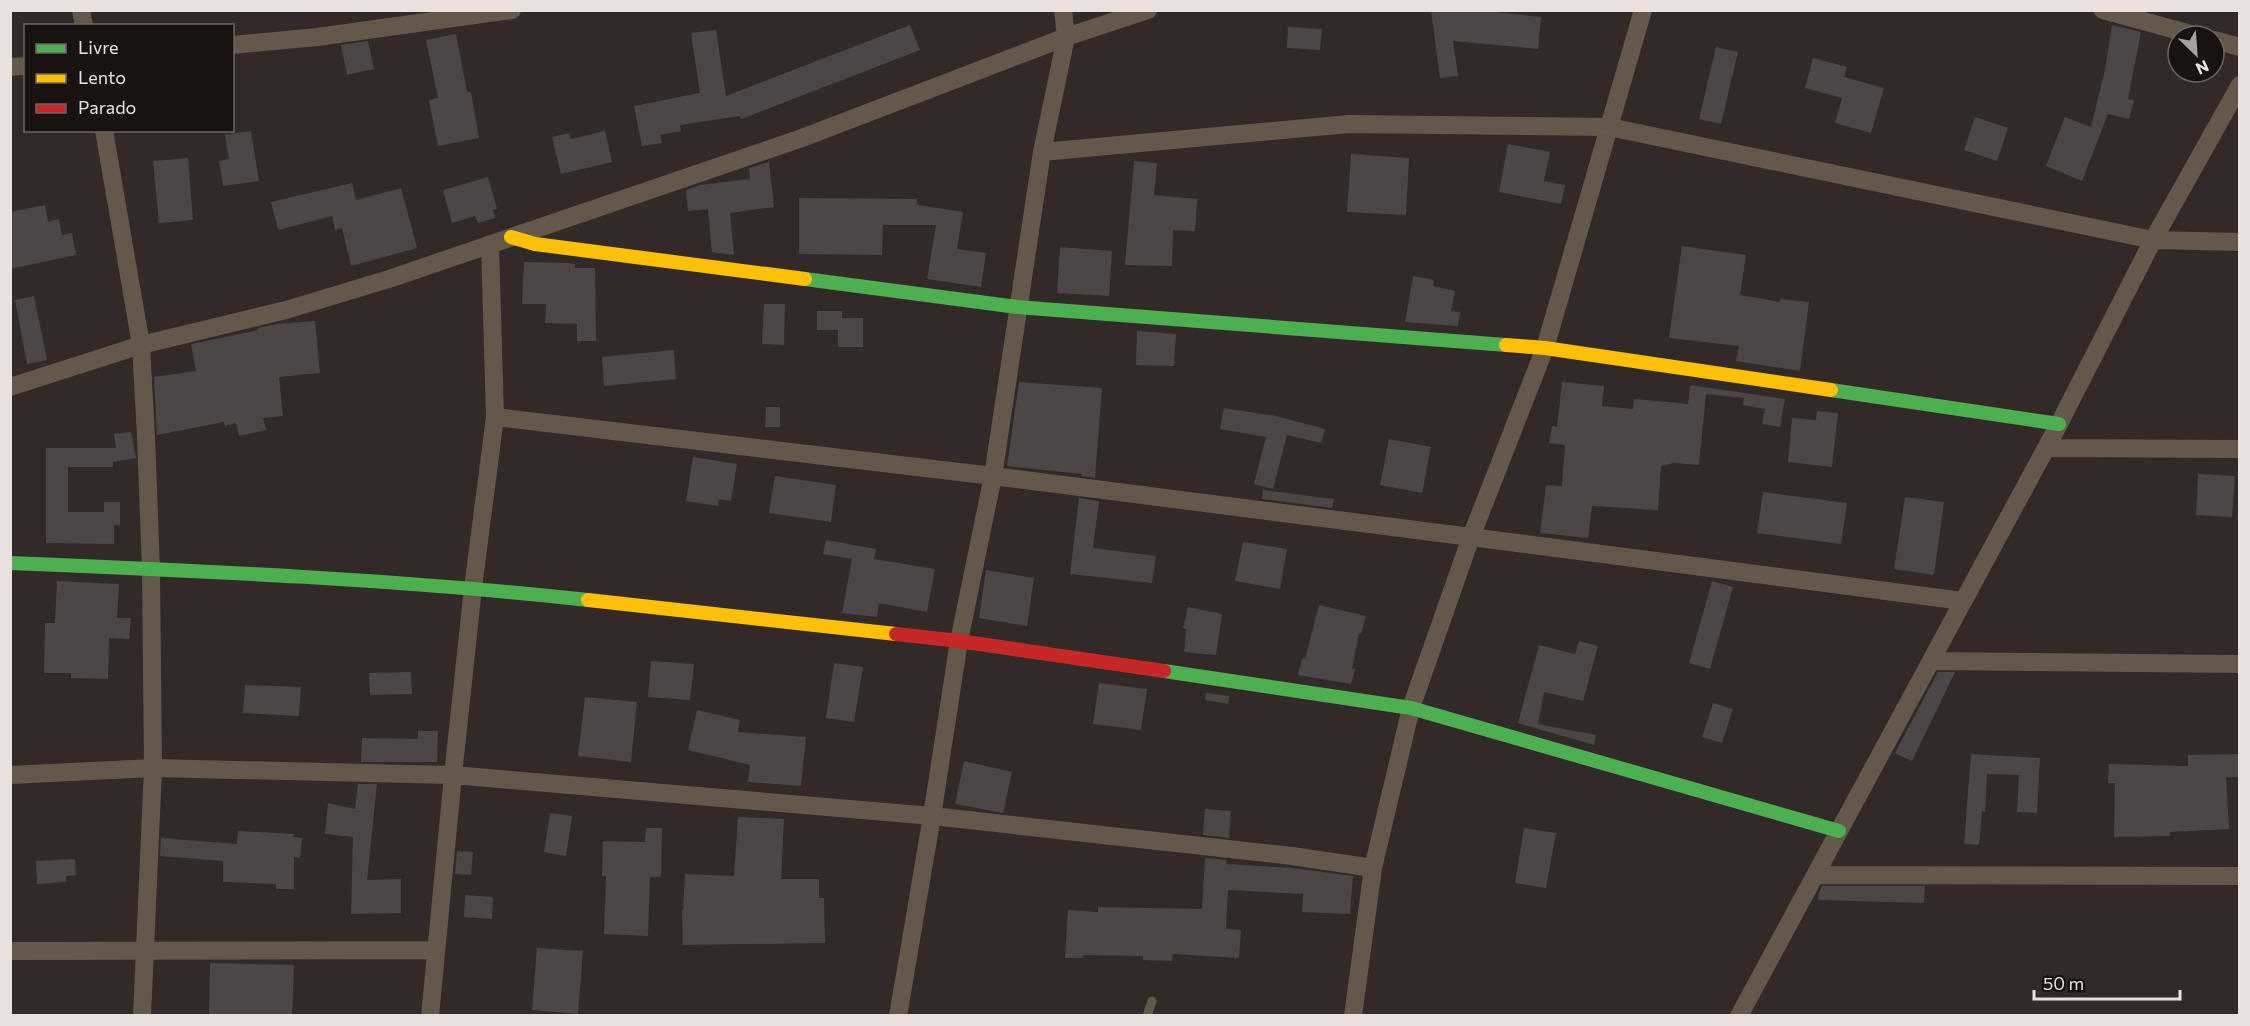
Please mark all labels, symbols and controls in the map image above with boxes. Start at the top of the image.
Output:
legend [24,24,234,132]
north arrow [2166,24,2226,84]
text: Livre [78,36,119,58]
text: N [2193,57,2212,79]
text: Lento [78,66,126,88]
text: Parado [78,96,136,118]
scale bar [2034,963,2180,1001]
text: 50 m [2043,972,2084,994]

